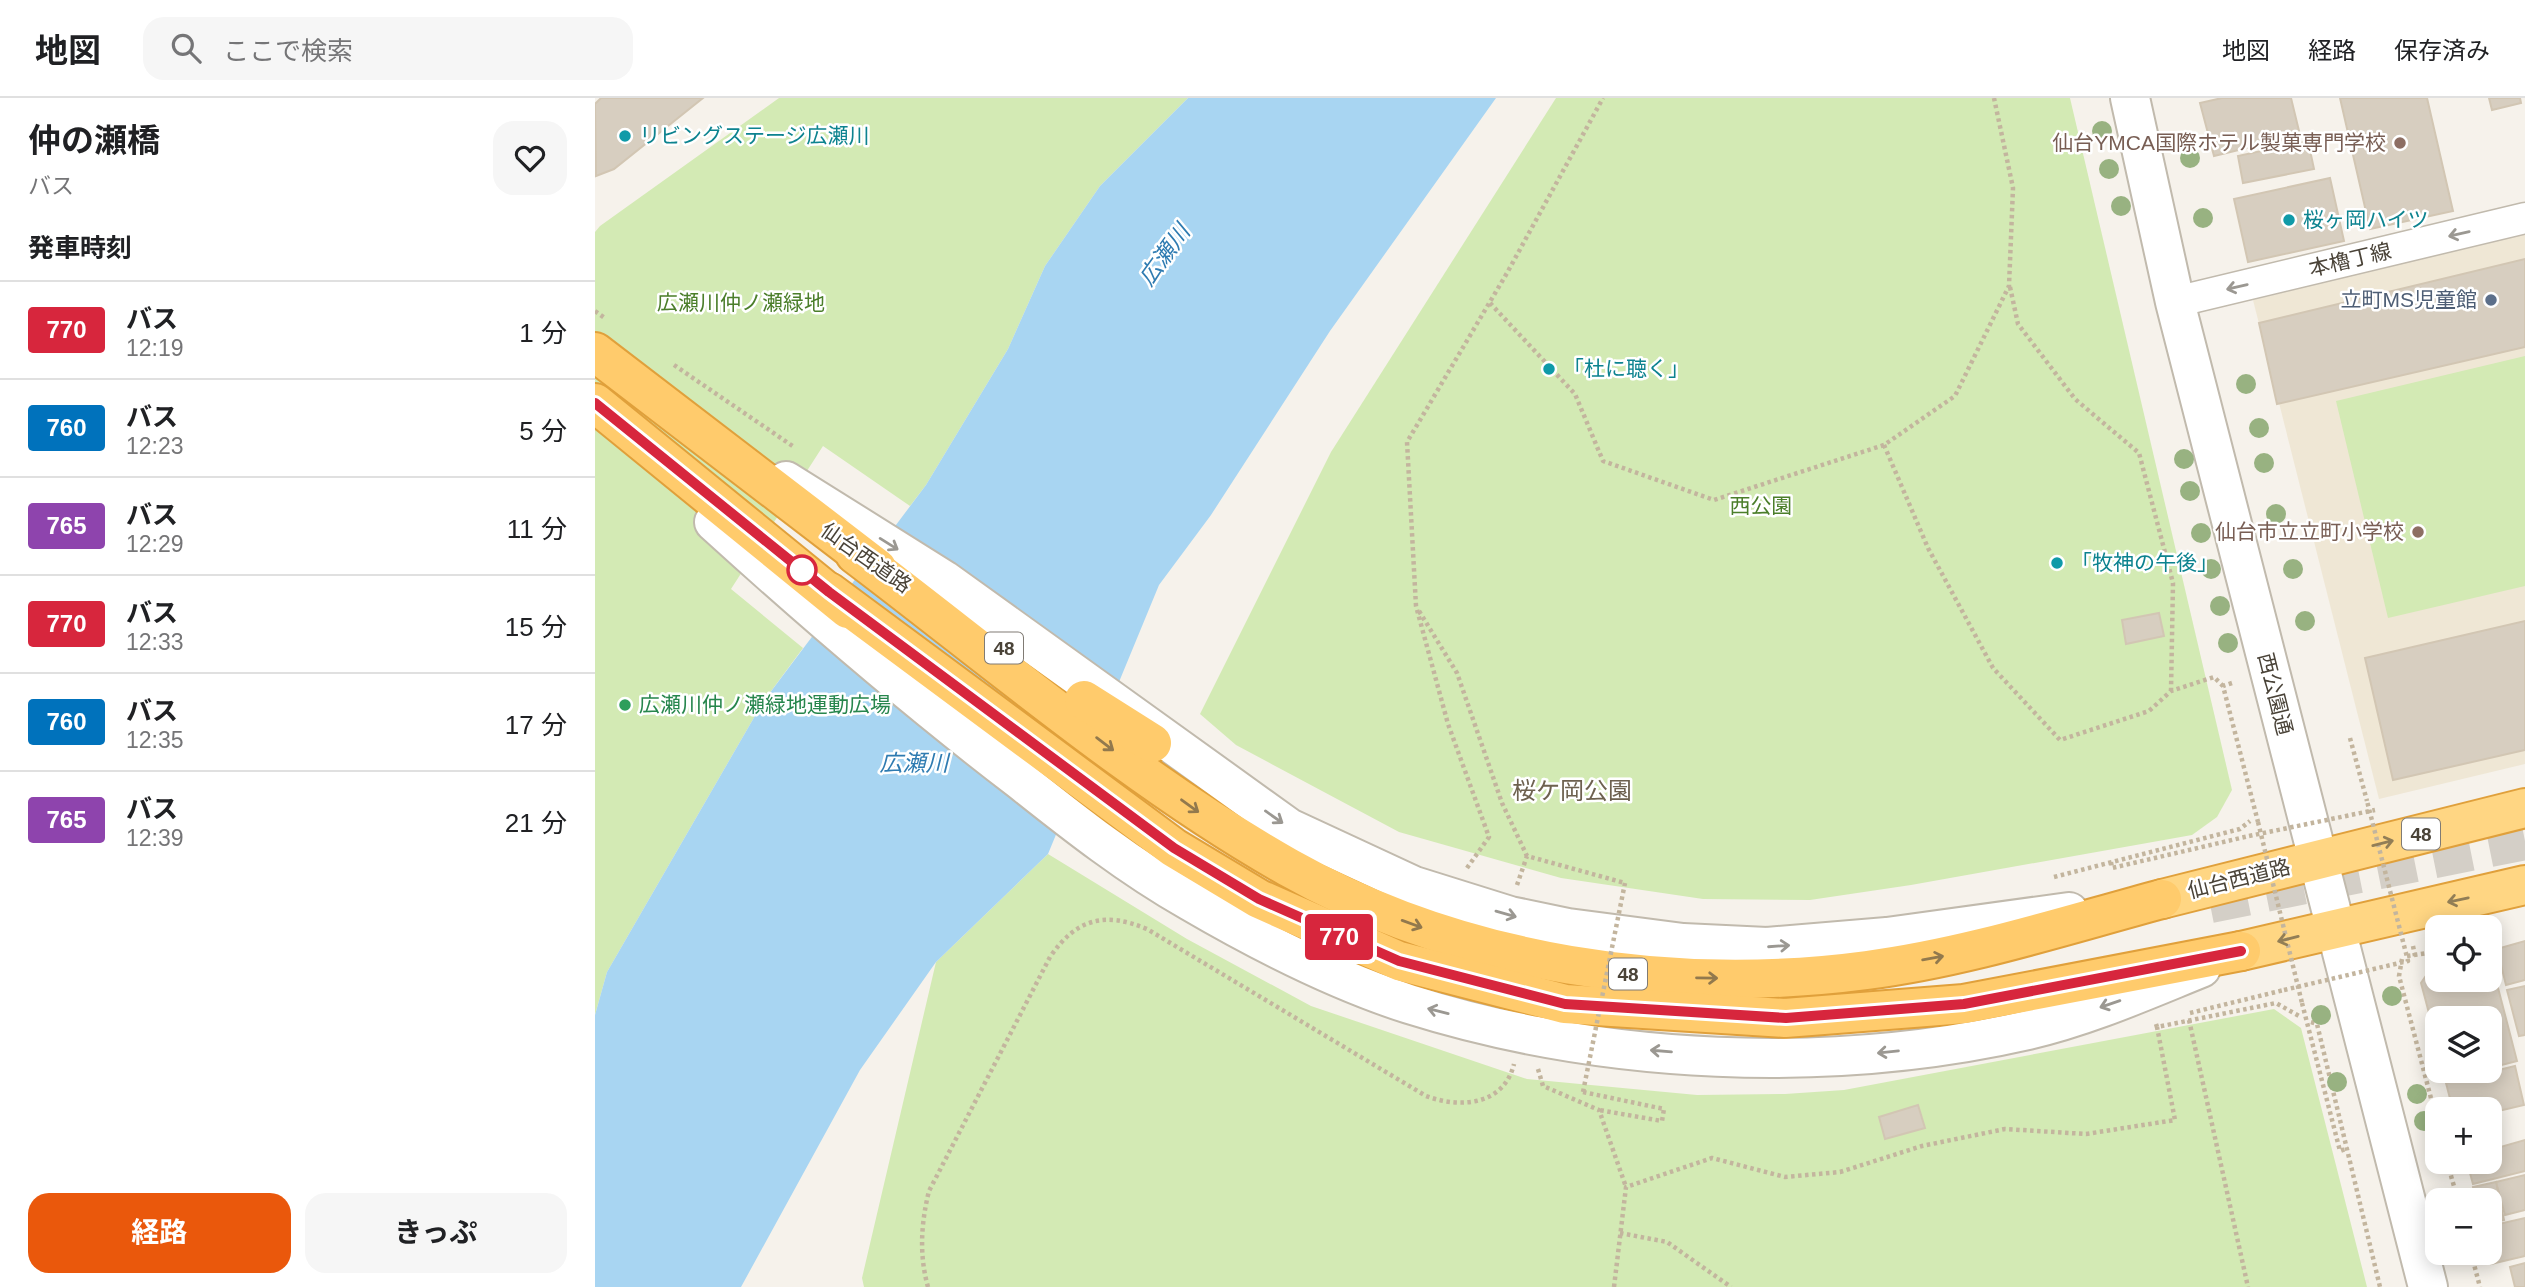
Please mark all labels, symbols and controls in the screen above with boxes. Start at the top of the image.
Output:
search box [143,17,633,80]
icon: search [167,29,205,67]
text: 地図 [35,32,101,69]
text: ここで検索 [223,36,353,66]
text: 地図 [2222,37,2270,64]
text: 経路 [2308,37,2356,64]
text: 保存済み [2394,37,2490,64]
button: heart [493,121,567,195]
text: 仲の瀬橋 [28,122,160,159]
place label: リビングステージ広瀬川 [639,124,870,147]
marker: リビングステージ広瀬川 [617,128,633,144]
place label: 仙台YMCA国際ホテル製菓専門学校 [2052,131,2386,154]
marker: 仙台YMCA国際ホテル製菓専門学校 [2392,135,2408,151]
text: バス [28,173,74,199]
place label: 桜ヶ岡ハイツ [2303,208,2429,231]
marker: 桜ヶ岡ハイツ [2281,212,2297,228]
water label: 広瀬川 [1133,217,1197,291]
one-way arrow [2448,228,2471,242]
text: 発車時刻 [28,233,132,263]
street label: 本櫓丁線 [2306,239,2393,280]
one-way arrow [2226,281,2249,294]
place label: 立町MS児童館 [2341,288,2477,311]
park label: 広瀬川仲ノ瀬緑地 [657,291,825,314]
marker: 立町MS児童館 [2483,292,2499,308]
text: バス [126,304,178,334]
text: 770 [46,316,87,343]
text: 1 分 [519,318,567,348]
text: 12:19 [126,335,184,361]
place label: 「杜に聴く」 [1563,357,1689,380]
marker: 「杜に聴く」 [1541,361,1557,377]
text: バス [126,402,178,432]
text: 760 [46,414,87,441]
text: 5 分 [519,416,567,446]
text: 12:23 [126,433,184,459]
park label: 西公園 [1730,494,1793,517]
text: バス [126,500,178,530]
text: 765 [46,512,87,539]
text: 11 分 [507,514,567,544]
street label: 仙台西道路 [817,518,916,597]
place label: 仙台市立立町小学校 [2215,520,2404,543]
marker: 仙台市立立町小学校 [2410,524,2426,540]
text: 12:29 [126,531,184,557]
one-way arrow [879,538,899,552]
place label: 「牧神の午後」 [2071,551,2218,574]
unlabelled marker [787,555,817,585]
marker: 「牧神の午後」 [2049,555,2065,571]
text: バス [126,598,178,628]
text: 770 [46,610,87,637]
text: 15 分 [505,612,567,642]
text: 12:33 [126,629,184,655]
road number: 48 [985,632,1023,664]
street label: 西公園通 [2254,650,2297,737]
place label: 広瀬川仲ノ瀬緑地運動広場 [639,693,891,716]
text: バス [126,696,178,726]
marker: 広瀬川仲ノ瀬緑地運動広場 [617,697,633,713]
text: 760 [46,708,87,735]
text: 17 分 [505,710,567,740]
text: 12:35 [126,727,184,753]
one-way arrow [1095,736,1113,751]
water label: 広瀬川 [880,750,952,776]
district label: 桜ケ岡公園 [1512,777,1632,804]
text: バス [126,794,178,824]
one-way arrow [1180,799,1199,813]
text: 765 [46,806,87,833]
text: 21 分 [505,808,567,838]
one-way arrow [1264,810,1283,824]
road number: 48 [2402,818,2440,849]
text: 12:39 [126,825,184,851]
one-way arrow [2371,836,2394,849]
street label: 仙台西道路 [2185,855,2293,902]
one-way arrow [2447,893,2470,907]
one-way arrow [1494,908,1516,921]
line badge: 770 [1299,914,1379,960]
map controls [2425,915,2502,1265]
button: locate [2425,915,2502,992]
one-way arrow [1400,919,1422,931]
text: 770 [1319,923,1359,950]
one-way arrow [2277,933,2300,946]
one-way arrow [1768,939,1790,952]
one-way arrow [1921,951,1943,965]
road number: 48 [1609,958,1647,989]
one-way arrow [1695,971,1718,985]
one-way arrow [2100,999,2122,1011]
one-way arrow [1427,1004,1450,1017]
button: layers [2425,1006,2502,1083]
one-way arrow [1651,1044,1673,1057]
one-way arrow [1878,1045,1900,1058]
button: + [2425,1097,2502,1174]
button: − [2425,1188,2502,1265]
button: 経路 [28,1193,291,1273]
button: きっぷ [305,1193,567,1273]

